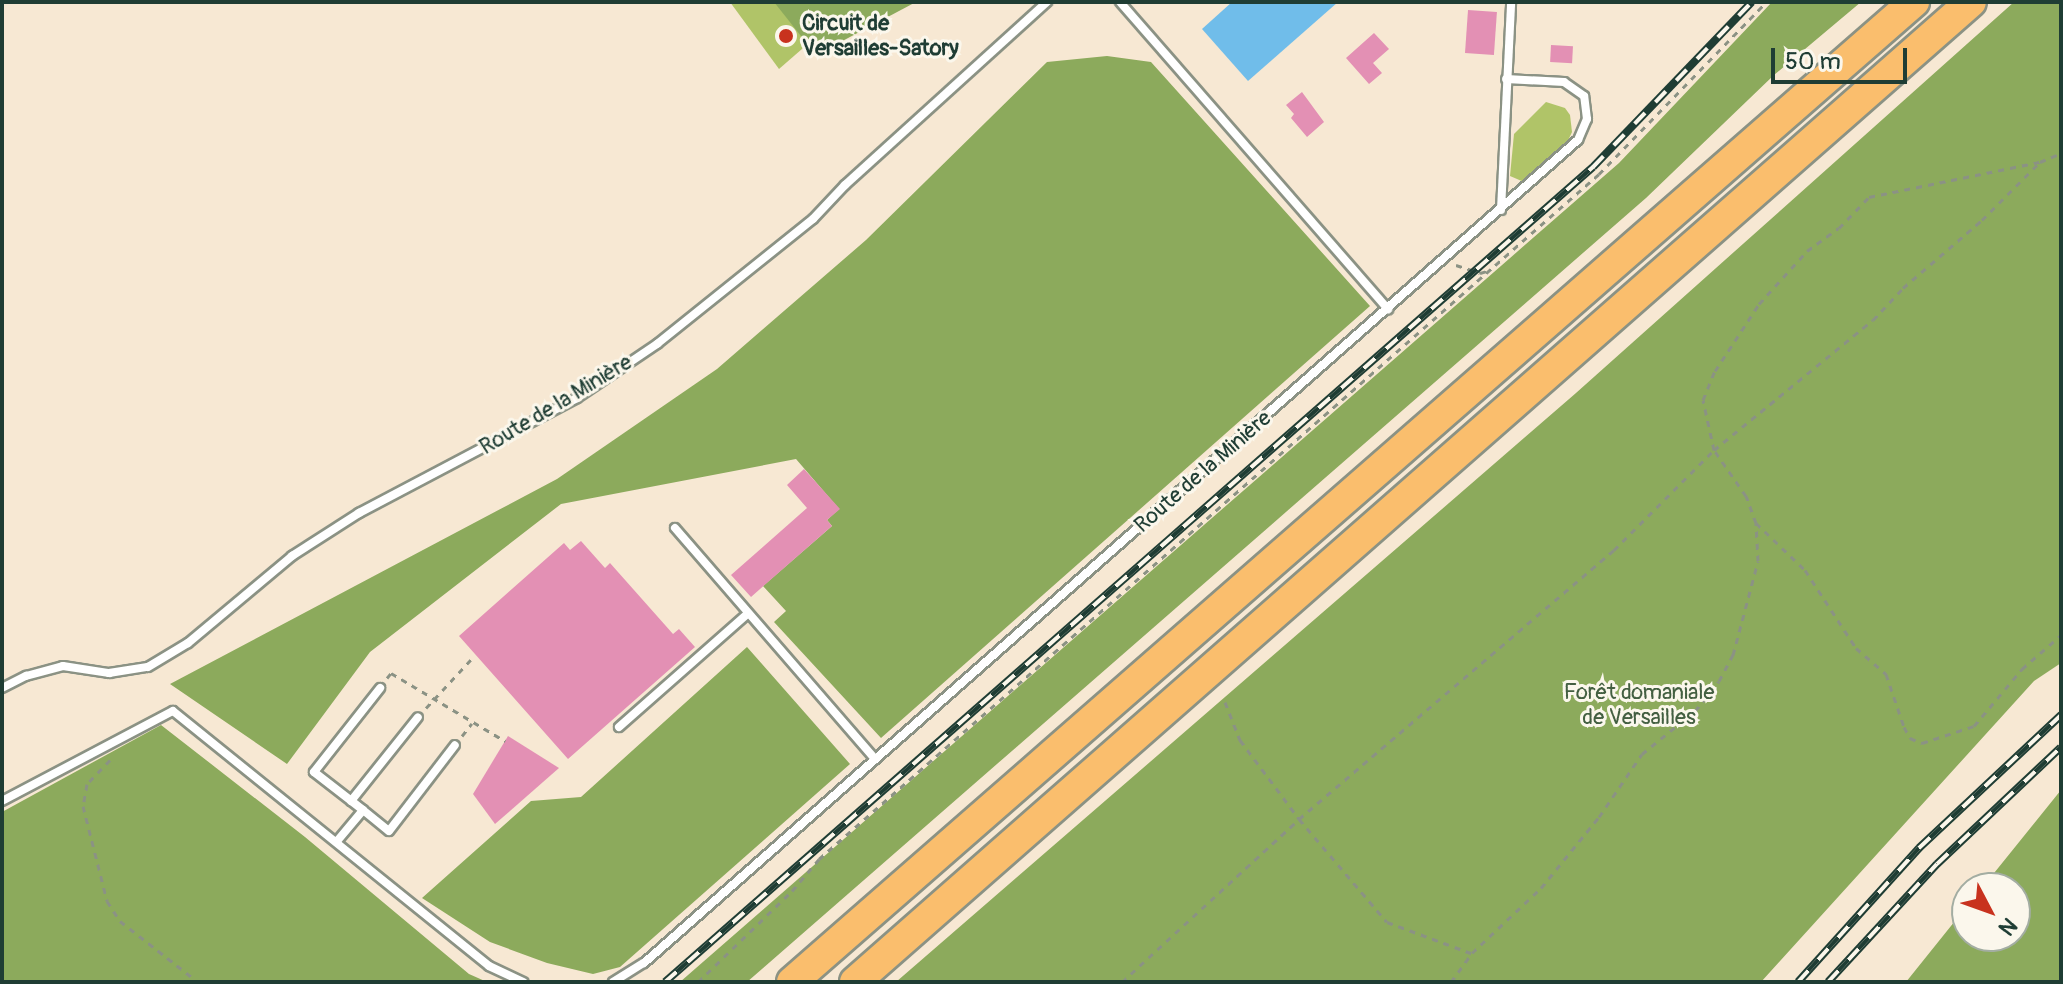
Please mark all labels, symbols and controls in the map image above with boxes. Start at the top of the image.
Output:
place label: Circuit de Versailles-Satory [802,10,959,62]
marker: Circuit de Versailles-Satory [777,27,795,45]
scale bar [1775,32,1911,82]
text: 50 m [1785,47,1841,76]
street label: Route de la Minière [475,349,637,461]
street label: Route de la Minière [1129,405,1277,539]
park label: Forêt domaniale de Versailles [1564,679,1714,730]
north arrow [1951,872,2031,952]
text: N [1992,912,2023,941]

